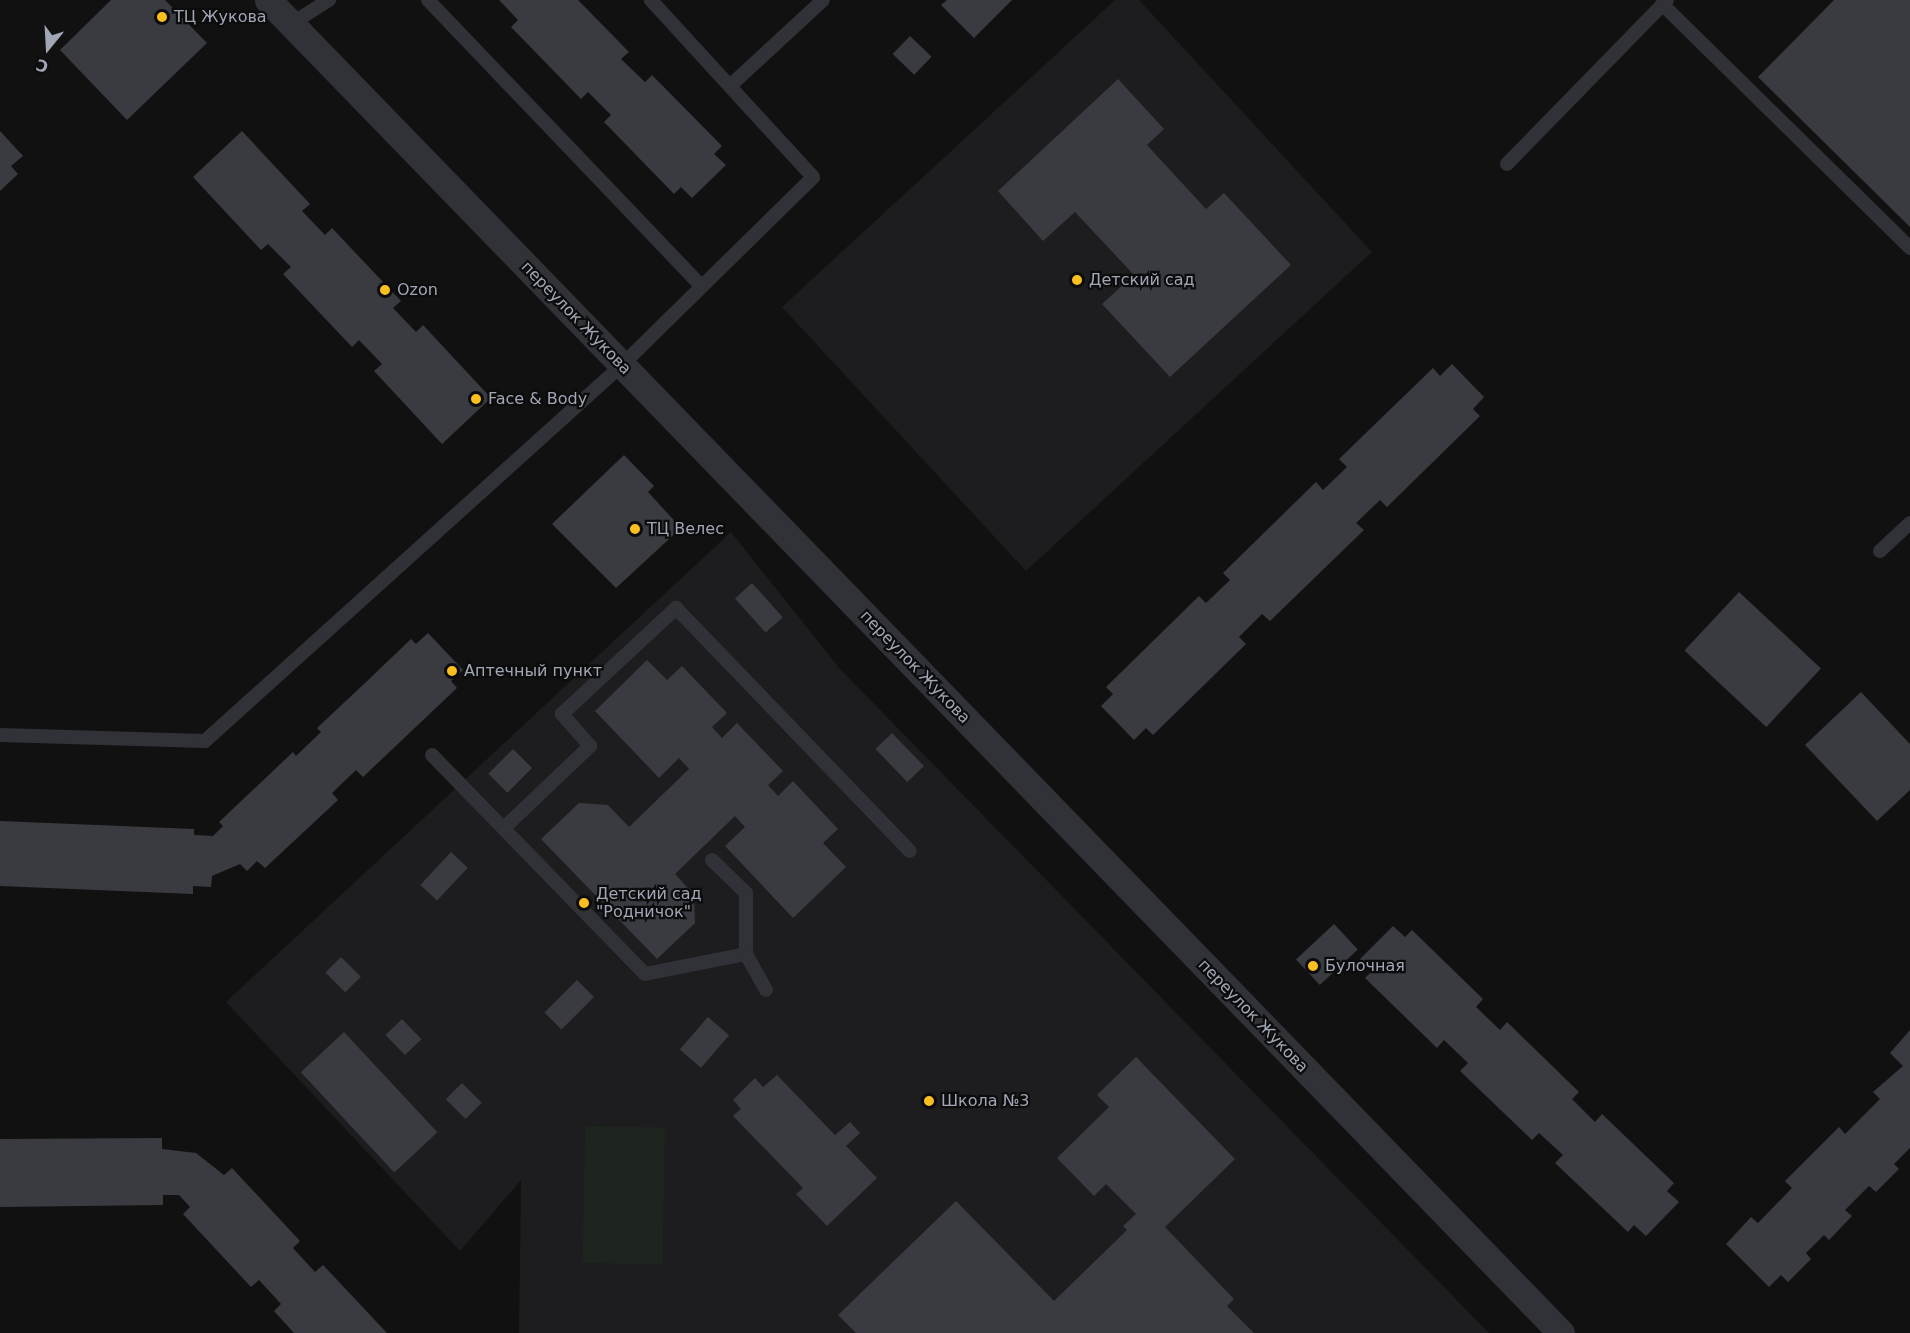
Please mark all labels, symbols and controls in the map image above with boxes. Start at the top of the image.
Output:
place label: ТЦ Жукова [174,7,267,27]
marker: ТЦ Жукова [155,10,169,24]
north arrow [18,18,78,78]
text: С [34,55,51,76]
street label: переулок Жукова [517,257,635,379]
place label: Детский сад [1089,270,1195,290]
marker: Детский сад [1070,273,1084,287]
place label: Ozon [397,280,438,300]
marker: Ozon [378,283,392,297]
place label: Face & Body [488,389,587,409]
marker: Face & Body [469,392,483,406]
place label: ТЦ Велес [647,519,724,539]
marker: ТЦ Велес [628,522,642,536]
street label: переулок Жукова [856,606,974,728]
place label: Аптечный пункт [464,661,602,681]
marker: Аптечный пункт [445,664,459,678]
place label: Детский сад "Родничок" [596,884,702,922]
marker: Детский сад "Родничок" [577,896,591,910]
street label: переулок Жукова [1194,955,1312,1077]
place label: Булочная [1325,956,1405,976]
marker: Булочная [1306,959,1320,973]
place label: Школа №3 [941,1091,1030,1111]
marker: Школа №3 [922,1094,936,1108]

